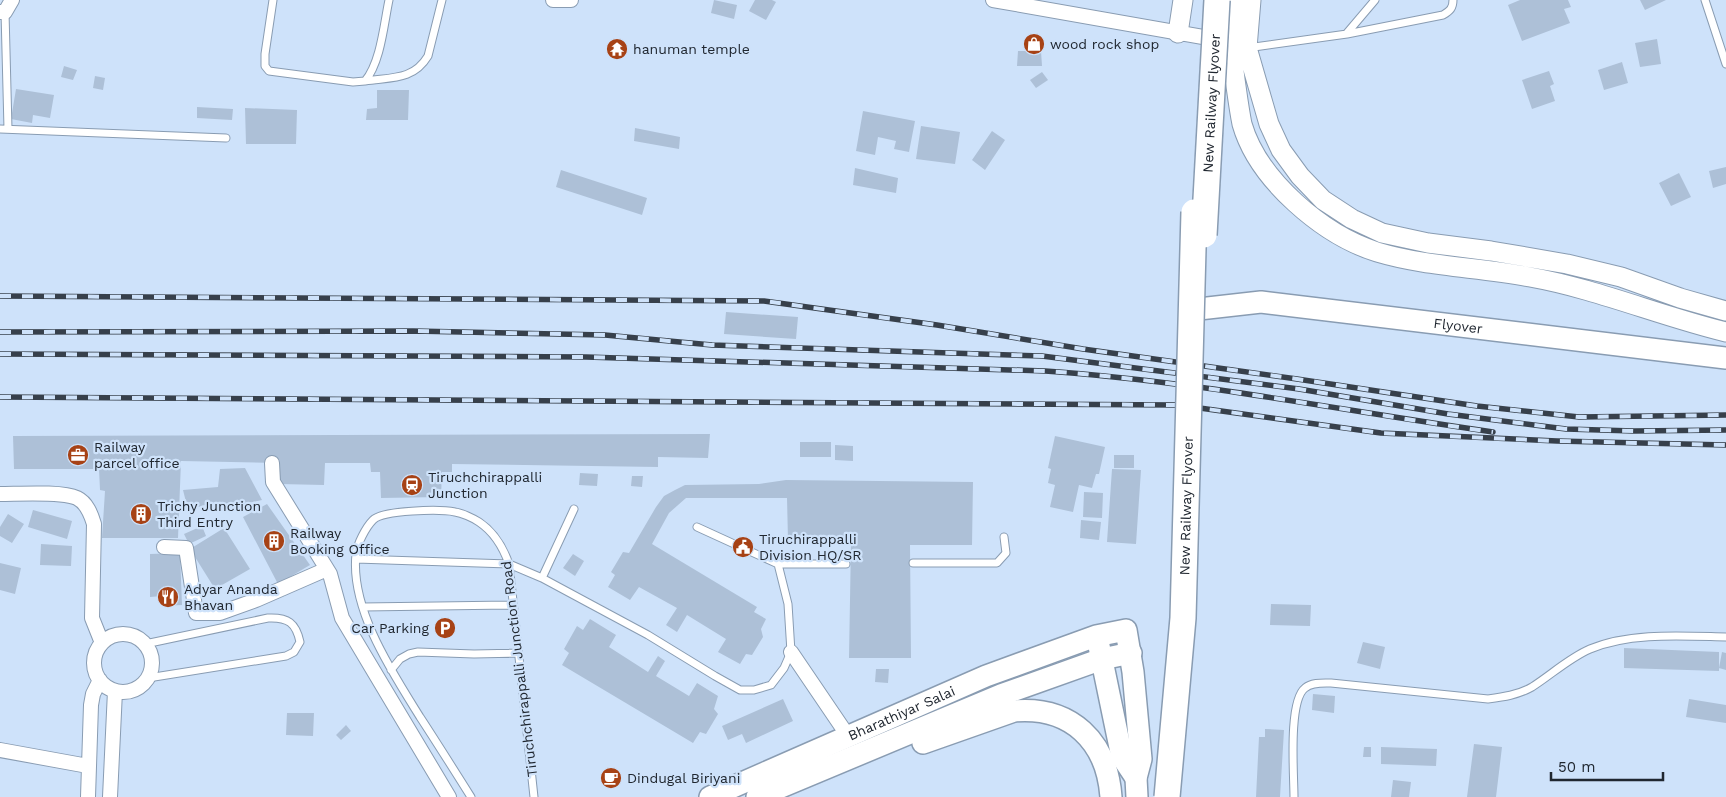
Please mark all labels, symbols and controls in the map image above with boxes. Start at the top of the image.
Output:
shop icon: wood rock shop [1022,32,1046,56]
street label: New Railway Flyover [1199,33,1223,173]
place label: wood rock shop [1050,36,1159,52]
temple icon: hanuman temple [605,37,629,61]
place label: hanuman temple [633,41,750,57]
street label: Flyover [1433,315,1484,337]
street label: New Railway Flyover [1176,436,1196,576]
place label: Railway parcel office [94,439,180,471]
office icon: Railway parcel office [66,443,90,467]
place label: Tiruchchirappalli Junction [428,469,542,501]
station icon: Tiruchchirappalli Junction [400,473,424,497]
place label: Trichy Junction Third Entry [157,498,261,530]
building icon: Trichy Junction Third Entry [129,502,153,526]
place label: Railway Booking Office [290,525,390,557]
building icon: Railway Booking Office [262,529,286,553]
place label: Tiruchirappalli Division HQ/SR [759,531,861,563]
public building icon: Tiruchirappalli Division HQ/SR [731,535,755,559]
street label: Tiruchchirappalli Junction Road [498,560,540,778]
place label: Adyar Ananda Bhavan [184,581,278,613]
restaurant icon: Adyar Ananda Bhavan [156,585,180,609]
parking icon: Car Parking [433,616,457,640]
place label: Car Parking [351,620,430,636]
street label: Bharathiyar Salai [845,683,957,744]
scale bar [1551,750,1664,782]
text: 50 m [1558,758,1595,776]
cafe icon: Dindugal Biriyani [599,766,623,790]
place label: Dindugal Biriyani [627,770,740,786]

